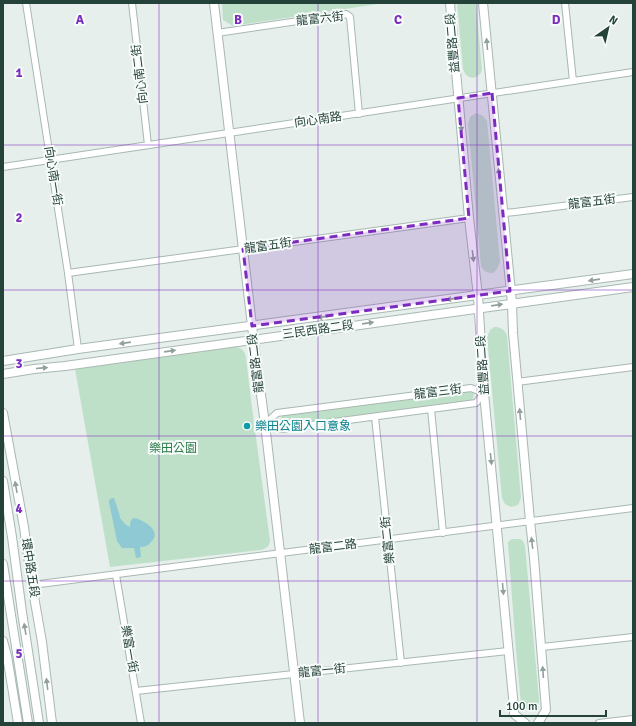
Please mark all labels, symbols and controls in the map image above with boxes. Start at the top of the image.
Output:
north arrow [588,8,628,48]
street label: 龍富六街 [295,9,345,29]
text: A [76,12,85,28]
text: B [234,12,242,28]
text: C [394,12,402,28]
street label: 益豐路二段 [443,12,463,74]
text: D [552,12,561,28]
text: N [607,13,620,28]
one-way arrow [484,38,491,50]
street label: 向心南二街 [129,43,151,105]
text: 1 [15,65,23,81]
street label: 向心南路 [293,109,343,131]
one-way arrow [457,120,464,132]
street label: 向心南一街 [41,145,65,207]
one-way arrow [496,168,503,180]
street label: 龍富五街 [567,192,617,212]
text: 2 [15,210,23,226]
street label: 龍富五街 [243,235,293,257]
one-way arrow [470,250,477,262]
one-way arrow [588,277,600,283]
one-way arrow [446,296,458,302]
one-way arrow [491,302,503,308]
one-way arrow [317,313,329,320]
street label: 三民西路二段 [281,318,355,342]
one-way arrow [362,320,374,326]
street label: 龍富路二段 [245,332,267,394]
street label: 益豐路二段 [473,335,493,395]
one-way arrow [119,340,131,346]
one-way arrow [164,348,176,354]
text: 3 [15,356,23,372]
one-way arrow [35,365,48,372]
street label: 龍富三街 [413,382,463,402]
one-way arrow [517,407,524,420]
place label: 樂田公園入口意象 [255,419,351,434]
marker: 樂田公園入口意象 [242,421,252,431]
park label: 樂田公園 [149,441,197,456]
one-way arrow [488,453,494,465]
one-way arrow [13,481,19,493]
text: 4 [15,501,23,517]
street label: 樂富二街 [378,515,398,565]
street label: 環中路五段 [18,537,42,599]
street label: 龍富二路 [308,537,358,557]
one-way arrow [529,537,536,549]
one-way arrow [500,583,506,595]
one-way arrow [22,623,28,635]
street label: 樂富一街 [117,624,141,674]
text: 5 [15,646,23,662]
street label: 龍富一街 [297,661,347,681]
one-way arrow [540,666,547,678]
one-way arrow [44,678,50,690]
scale bar [500,692,606,718]
text: 100 m [506,699,538,714]

